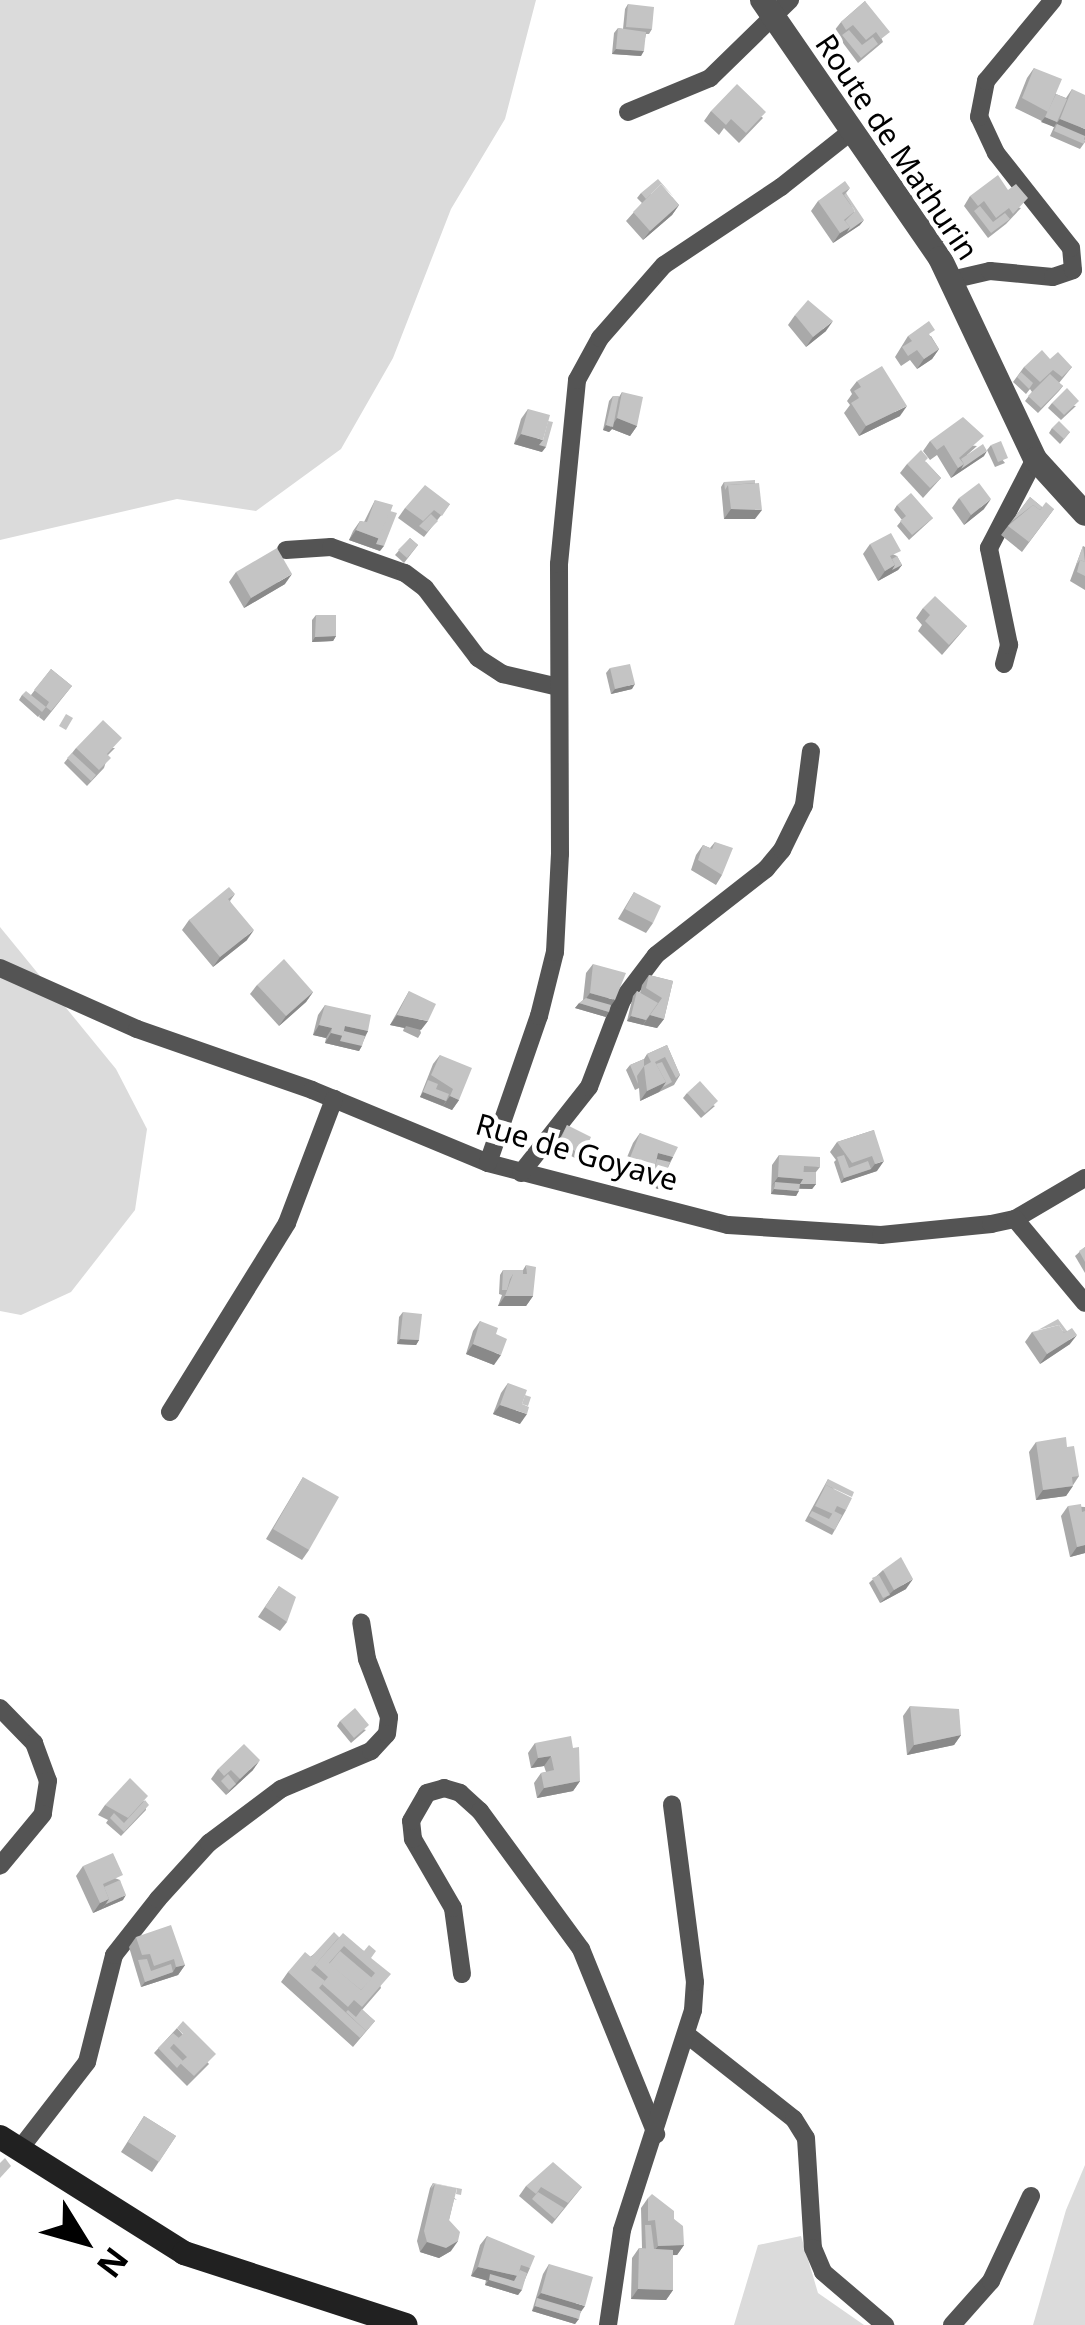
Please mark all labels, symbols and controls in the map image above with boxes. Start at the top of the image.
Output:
street label: Route de Mathurin [808,27,986,267]
street label: Rue de Goyave [472,1106,682,1198]
north arrow [24,2181,144,2301]
text: N [87,2239,139,2287]

